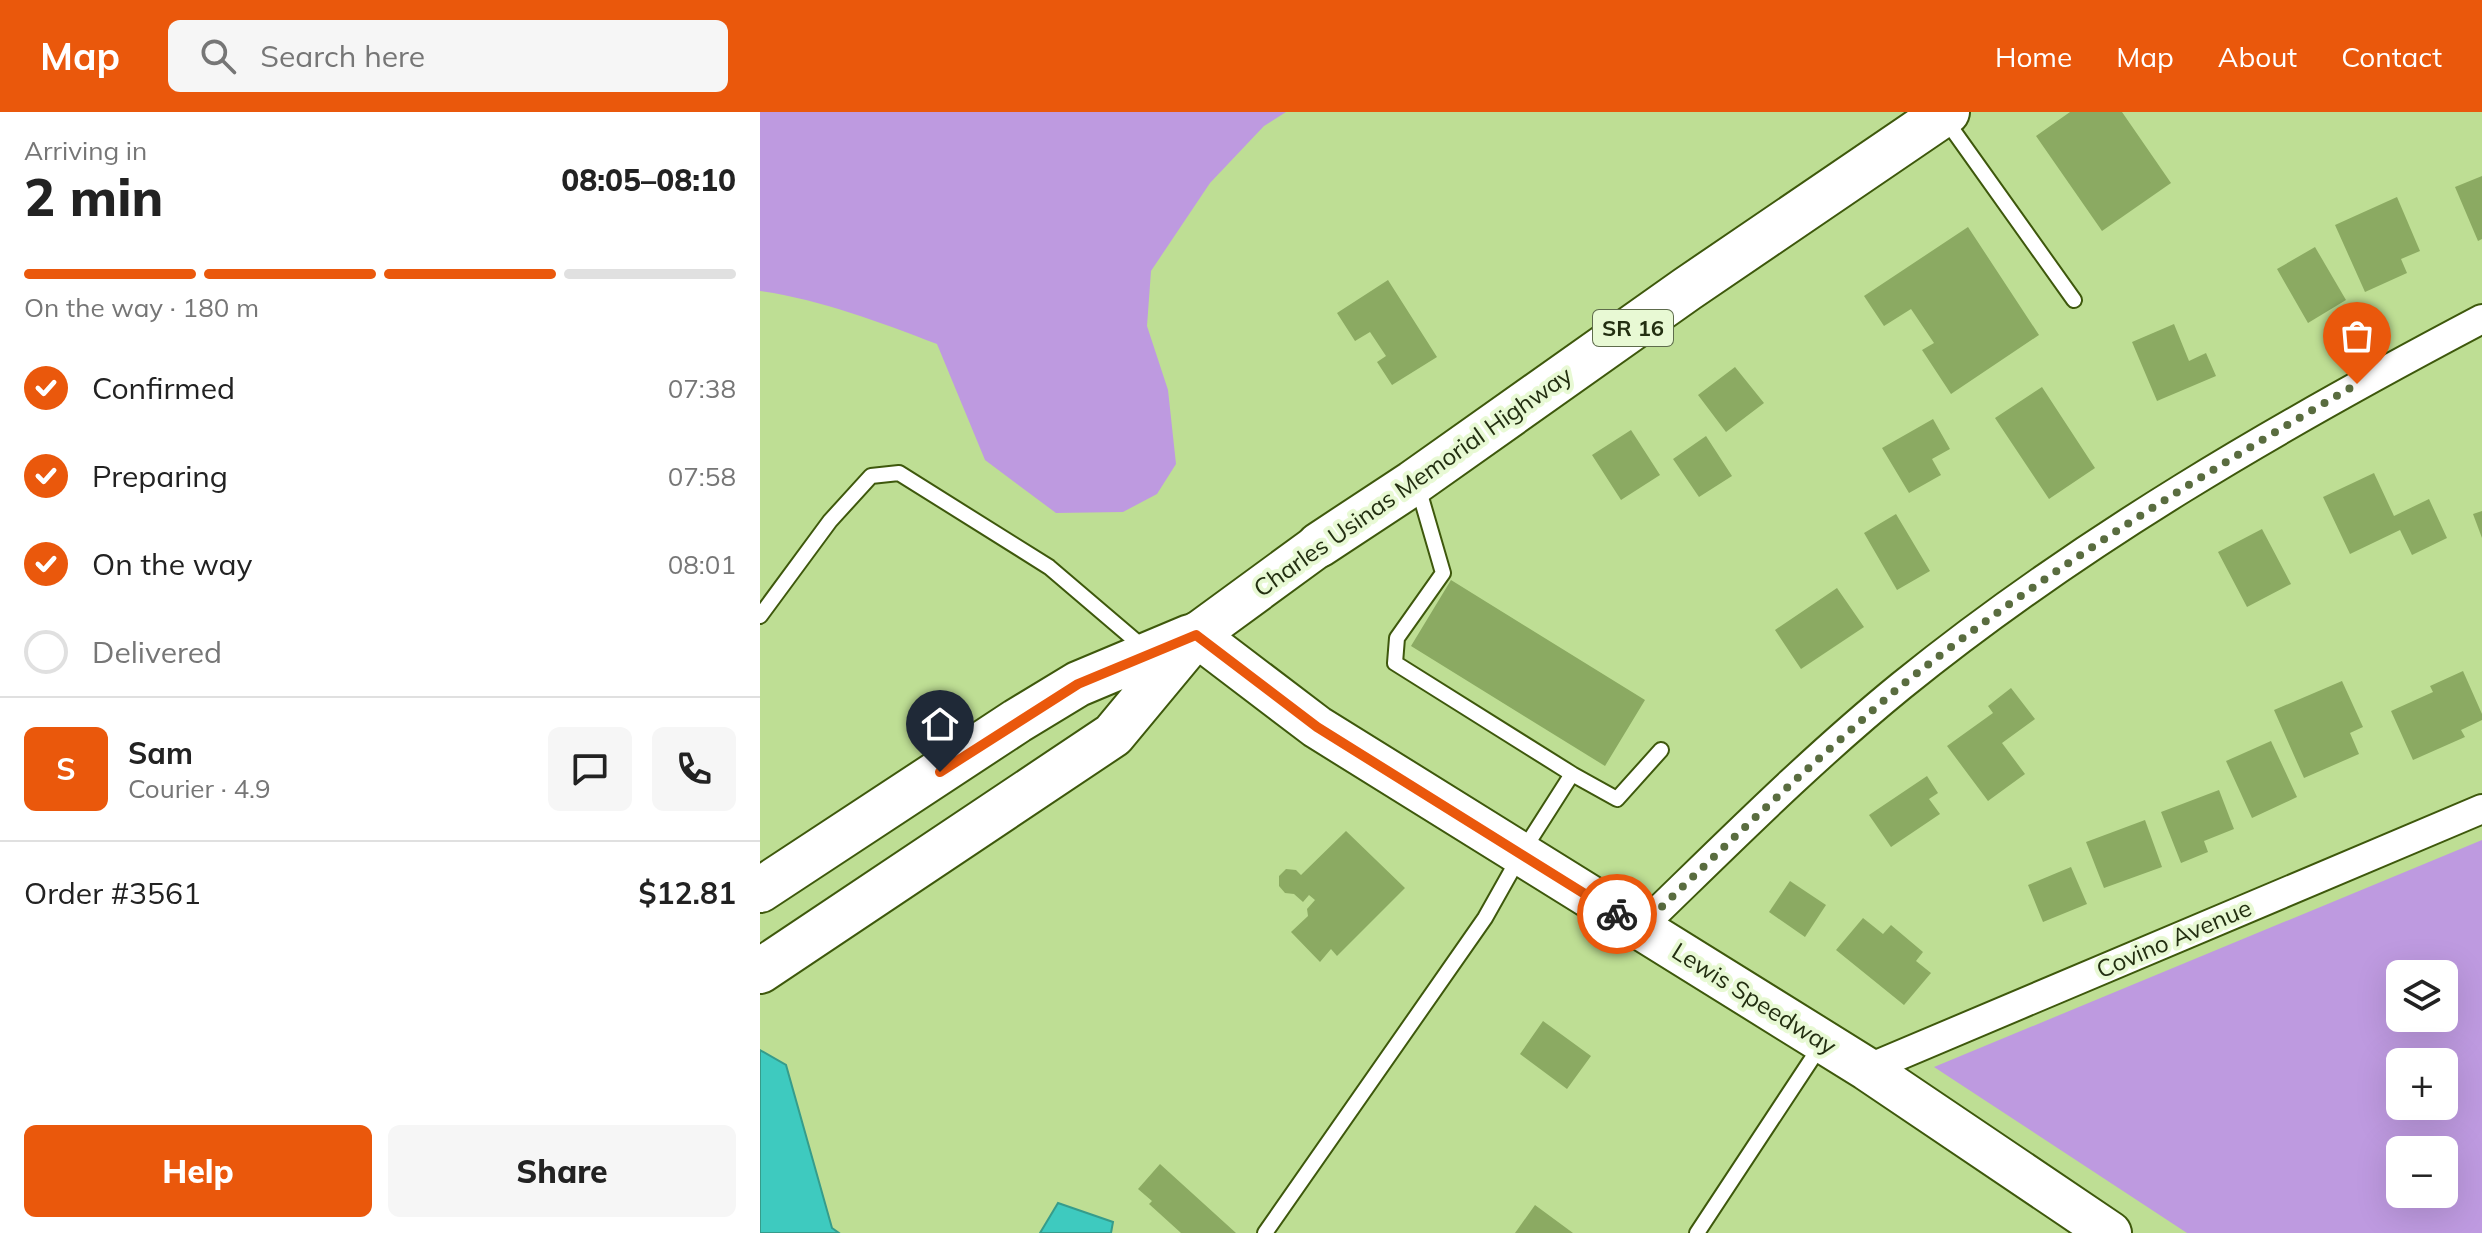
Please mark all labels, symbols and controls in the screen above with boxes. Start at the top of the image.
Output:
search box [168,20,728,92]
text: Map [40,32,120,80]
icon: search [196,34,240,78]
text: Search here [260,37,425,75]
text: Home [1995,39,2072,74]
text: Map [2116,39,2174,74]
text: About [2218,39,2297,74]
text: Contact [2341,39,2442,74]
text: Arriving in [24,134,147,167]
text: 08:05–08:10 [561,161,736,199]
text: 2 min [24,164,163,229]
text: On the way · 180 m [24,291,259,324]
pin [2323,302,2391,384]
road number: SR 16 [1593,310,1673,346]
icon: bag [2335,314,2379,358]
street label: Charles Usinas Memorial Highway [1247,359,1578,603]
icon: check [24,366,68,410]
text: Confirmed [92,369,235,407]
text: 07:38 [668,372,736,405]
icon: check [24,454,68,498]
text: Preparing [92,457,228,495]
text: 07:58 [668,460,736,493]
icon: check [24,542,68,586]
text: On the way [92,545,252,583]
text: 08:01 [668,548,736,581]
text: Delivered [92,633,222,671]
pin [906,690,974,772]
icon: home [918,702,962,746]
button: chat [548,727,632,811]
button: phone [652,727,736,811]
text: Sam [128,734,193,772]
text: S [56,750,76,788]
text: Courier · 4.9 [128,772,271,805]
text: Order #3561 [24,874,201,912]
text: $12.81 [639,874,736,912]
courier [1577,874,1657,954]
icon: bike [1595,892,1639,936]
street label: Covino Avenue [2092,892,2256,984]
street label: Lewis Speedway [1667,936,1842,1061]
map controls [2386,960,2458,1208]
button: layers [2386,960,2458,1032]
button: + [2386,1048,2458,1120]
button: Help [24,1125,372,1217]
button: Share [388,1125,736,1217]
button: − [2386,1136,2458,1208]

